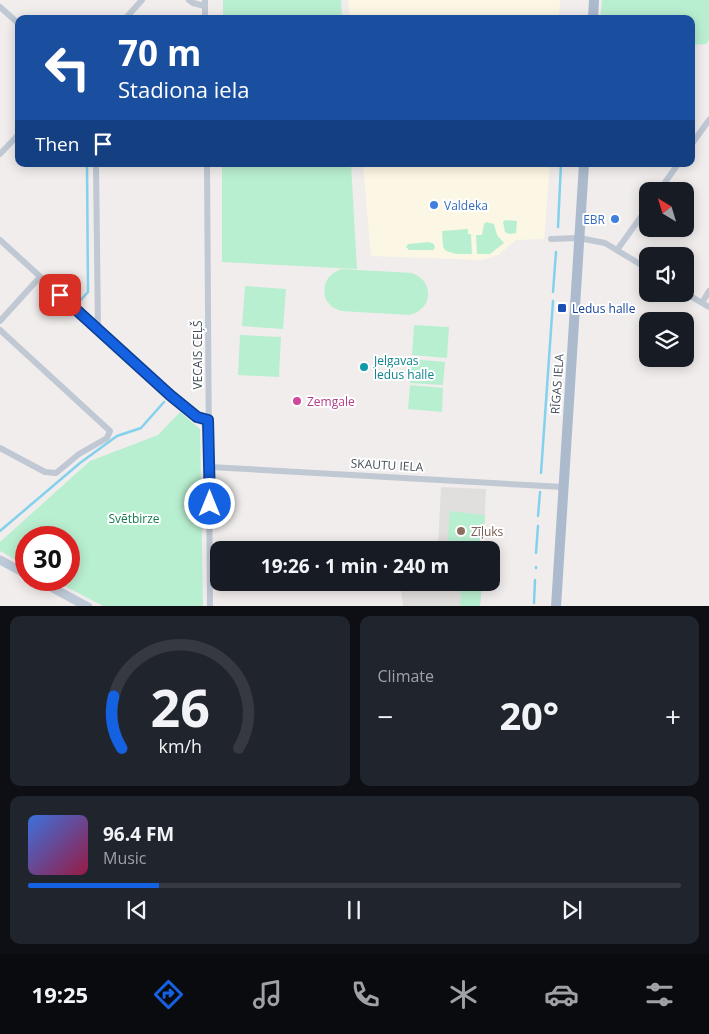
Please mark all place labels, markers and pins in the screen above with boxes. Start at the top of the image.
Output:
place label: Valdeka [444,197,488,214]
marker: Valdeka [428,199,440,211]
place label: EBR [583,211,606,228]
marker: EBR [609,213,621,225]
pin [39,274,81,316]
place label: Ledus halle [572,300,636,317]
marker: Ledus halle [556,302,568,314]
place label: Jelgavas ledus halle [373,352,434,383]
marker: Jelgavas ledus halle [358,361,370,373]
place label: Zemgale [307,393,355,410]
marker: Zemgale [291,395,303,407]
place label: Zīļuks [471,523,504,540]
marker: Zīļuks [455,525,467,537]

